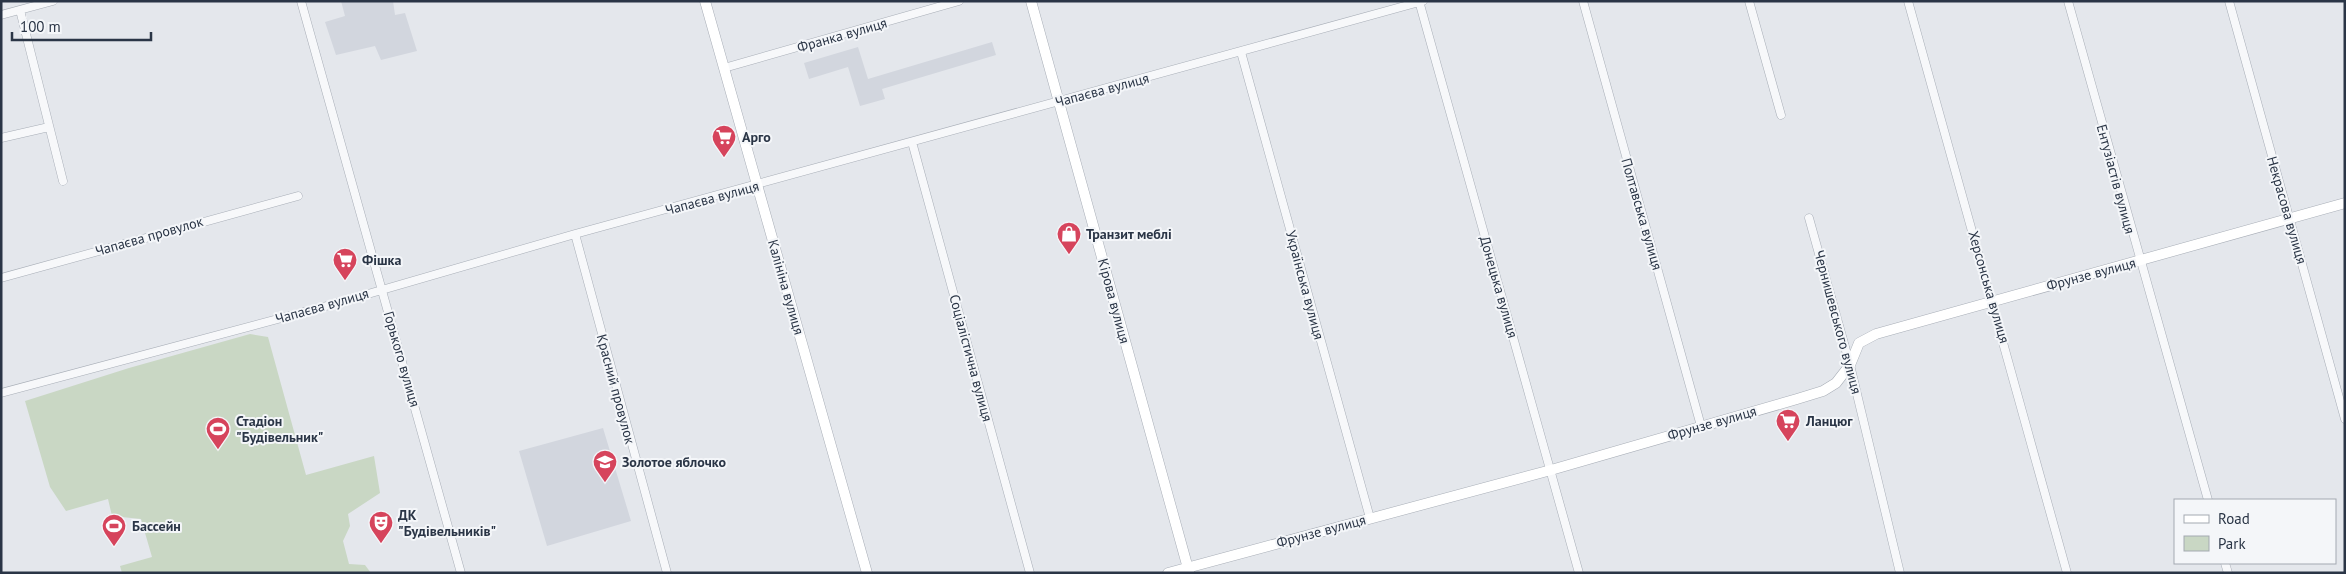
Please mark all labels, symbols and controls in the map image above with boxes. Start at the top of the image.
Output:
scale bar [12,10,151,42]
street label: Франка вулиця [795,14,889,56]
text: 100 m [20,17,61,36]
street label: Чапаєва вулиця [1053,69,1151,111]
street label: Ентузіастів вулиця [2093,122,2139,236]
supermarket icon: Арго [711,124,737,158]
place label: Арго [742,128,771,146]
street label: Некрасова вулиця [2263,154,2311,266]
street label: Полтавська вулиця [1617,156,1667,272]
street label: Чапаєва вулиця [663,177,761,219]
street label: Чапаєва провулок [93,212,205,260]
shop icon: Транзит меблі [1056,221,1082,255]
place label: Транзит меблі [1086,225,1172,243]
street label: Українська вулиця [1282,228,1328,342]
street label: Херсонська вулиця [1964,229,2014,345]
street label: Донецька вулиця [1476,234,1522,340]
street label: Калініна вулиця [764,237,808,337]
supermarket icon: Фішка [332,247,358,281]
street label: Чернишевського вулиця [1810,248,1866,396]
place label: Фішка [362,251,401,269]
street label: Фрунзе вулиця [2044,253,2138,295]
street label: Кірова вулиця [1094,256,1134,346]
street label: Чапаєва вулиця [273,284,371,328]
street label: Соціалістична вулиця [945,292,997,424]
street label: Горького вулиця [380,309,424,409]
street label: Красний провулок [593,332,639,446]
street label: Фрунзе вулиця [1665,402,1759,444]
supermarket icon: Ланцюг [1775,408,1801,442]
place label: Стадіон "Будівельник" [236,412,323,446]
place label: Ланцюг [1805,412,1853,430]
sports icon: Стадіон "Будівельник" [205,416,231,450]
school or university icon: Золотое яблочко [592,449,618,483]
place label: Золотое яблочко [622,453,726,471]
legend [2174,499,2336,564]
place label: ДК "Будівельників" [398,506,496,540]
text: Road [2218,509,2250,528]
theatre icon: ДК "Будівельників" [368,510,394,544]
street label: Фрунзе вулиця [1274,510,1368,552]
sports icon: Бассейн [101,513,127,547]
place label: Бассейн [132,517,181,535]
text: Park [2218,534,2246,553]

